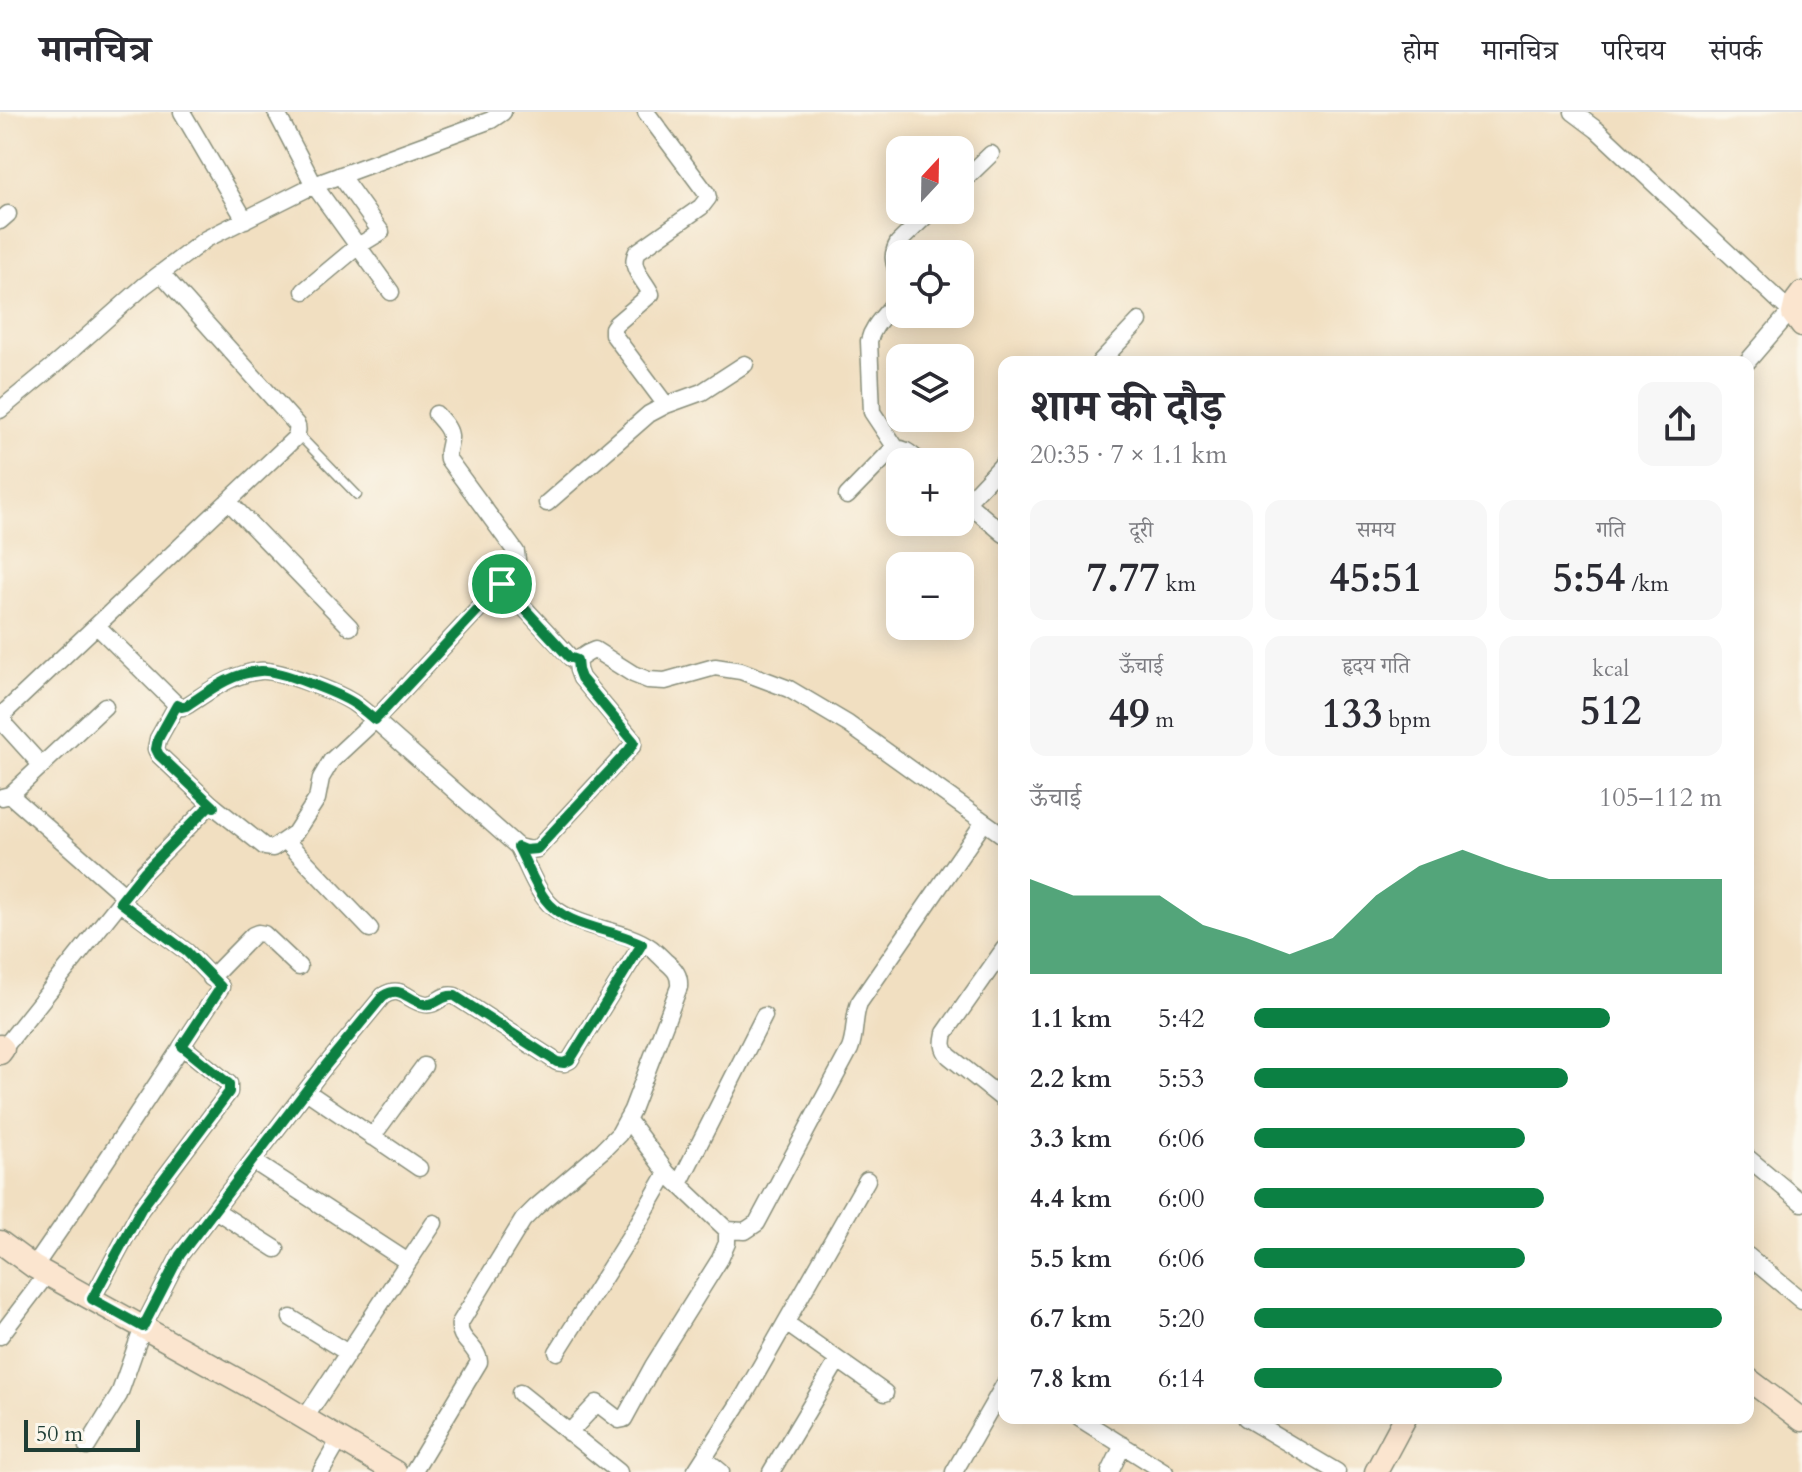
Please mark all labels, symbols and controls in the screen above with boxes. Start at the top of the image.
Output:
text: मानचित्र [40,24,151,76]
text: होम [1402,32,1438,70]
text: मानचित्र [1482,32,1558,70]
text: परिचय [1602,32,1665,70]
text: संपर्क [1709,32,1762,70]
north arrow [886,136,974,224]
map controls [886,136,974,640]
button: locate [886,240,974,328]
button: layers [886,344,974,432]
text: शाम की दौड़ [1030,377,1223,437]
button: share [1638,382,1722,466]
text: 20:35 · 7 × 1.1 km [1030,437,1227,472]
button: + [886,448,974,536]
text: दूरी [1129,515,1153,545]
text: समय [1357,515,1395,545]
text: गति [1596,515,1625,545]
pin [468,550,536,618]
text: 7.77 [1087,551,1160,606]
text: 45:51 [1329,551,1423,606]
text: 5:54 [1552,551,1625,606]
button: − [886,552,974,640]
icon: arrive [480,562,524,606]
text: km [1160,569,1196,599]
text: /km [1625,569,1669,599]
text: ऊँचाई [1120,651,1163,681]
text: हृदय गति [1342,651,1410,681]
text: kcal [1592,654,1629,684]
text: 512 [1580,684,1641,739]
text: 49 [1109,687,1150,742]
text: 133 [1321,687,1383,742]
text: m [1150,705,1174,735]
text: bpm [1383,705,1431,735]
text: ऊँचाई [1030,780,1081,815]
text: 105–112 m [1599,780,1722,815]
text: 1.1 km [1030,1001,1111,1036]
text: 5:42 [1158,1001,1205,1036]
text: 2.2 km [1030,1061,1111,1096]
text: 5:53 [1158,1061,1205,1096]
text: 3.3 km [1030,1121,1111,1156]
text: 6:06 [1158,1121,1205,1156]
text: 4.4 km [1030,1181,1111,1216]
text: 6:00 [1158,1181,1205,1216]
text: 5.5 km [1030,1241,1111,1276]
text: 6:06 [1158,1241,1205,1276]
text: 6.7 km [1030,1301,1111,1336]
text: 5:20 [1158,1301,1205,1336]
text: 7.8 km [1030,1361,1111,1396]
text: 6:14 [1158,1361,1205,1396]
scale bar [24,1416,140,1452]
text: 50 m [36,1419,83,1449]

